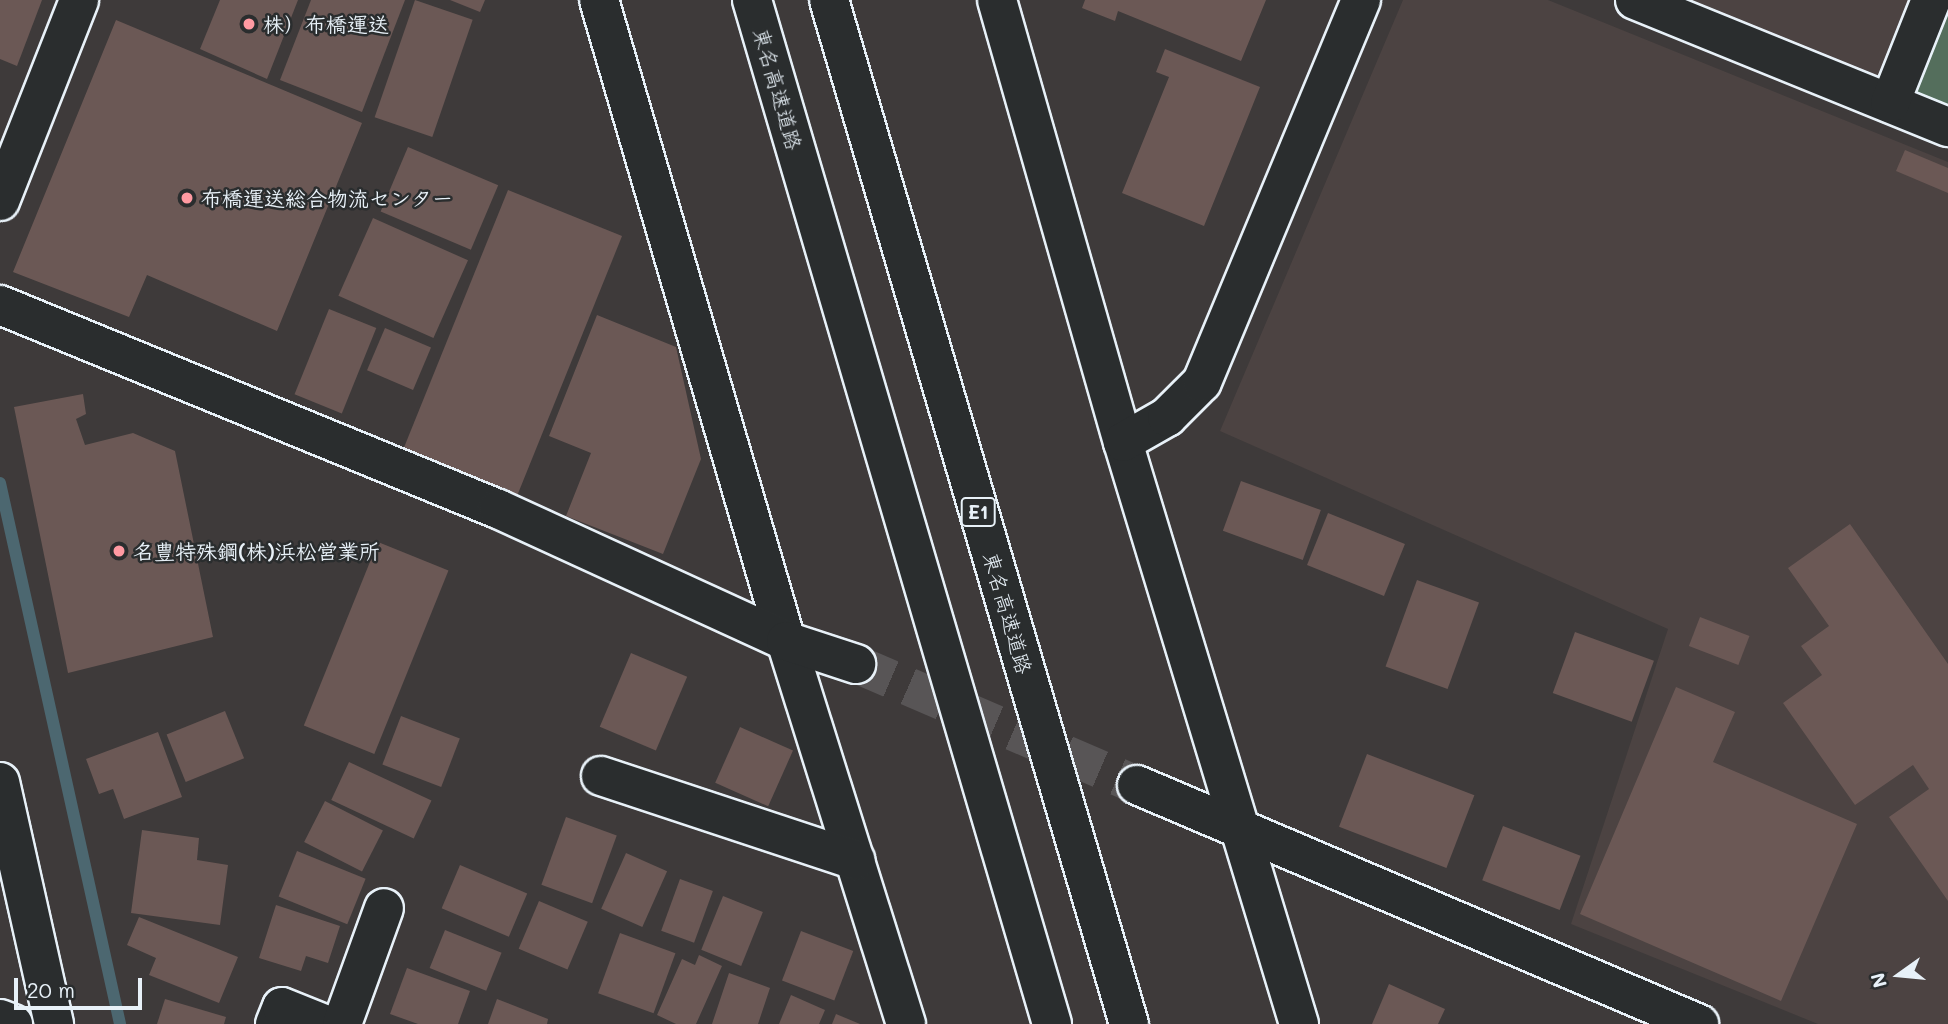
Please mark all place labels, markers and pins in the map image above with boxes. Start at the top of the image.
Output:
place label: 株）布橋運送 [263,11,389,37]
marker: 株）布橋運送 [241,16,257,32]
place label: 布橋運送総合物流センター [201,185,453,211]
marker: 布橋運送総合物流センター [179,190,195,206]
place label: 名豊特殊鋼(株)浜松営業所 [133,538,380,564]
marker: 名豊特殊鋼(株)浜松営業所 [111,543,127,559]

